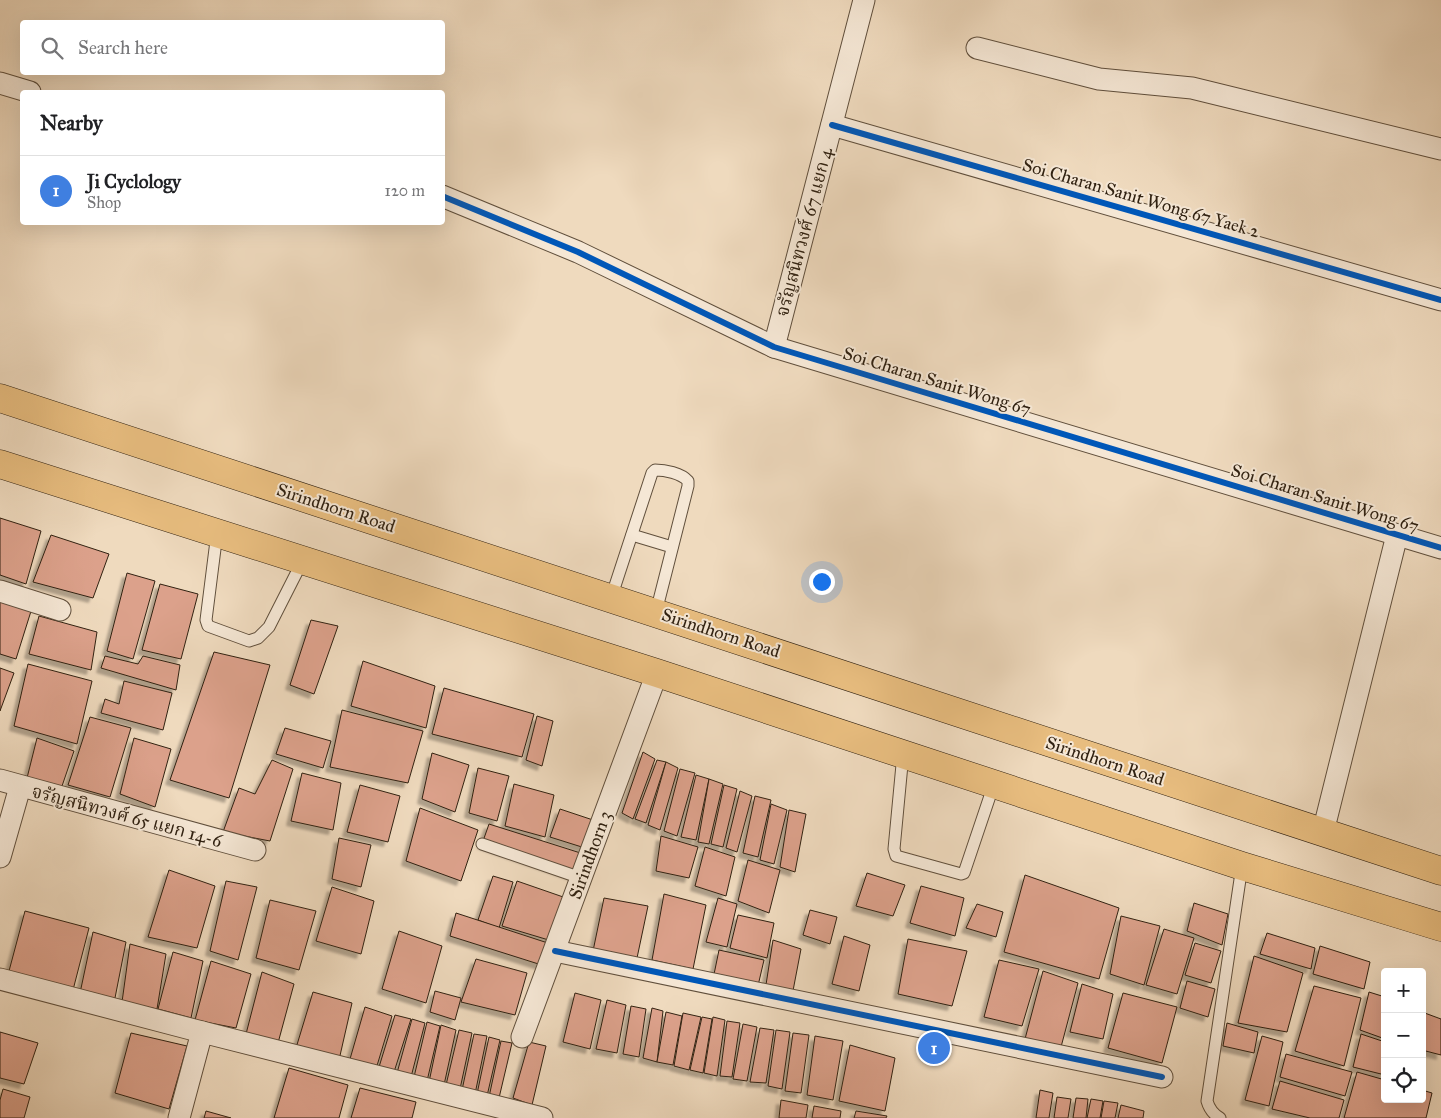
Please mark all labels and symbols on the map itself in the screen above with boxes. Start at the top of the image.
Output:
street label: จรัญสนิทวงศ์ 67 แยก 4 [771,144,837,319]
street label: Soi Charan Sanit Wong 67 Yaek 2 [1020,154,1262,243]
street label: Soi Charan Sanit Wong 67 [840,342,1034,421]
street label: Soi Charan Sanit Wong 67 [1228,459,1422,538]
street label: Sirindhorn Road [274,478,398,538]
your location [809,569,835,595]
street label: Sirindhorn Road [659,603,783,663]
street label: Sirindhorn Road [1043,731,1167,791]
street label: จรัญสนิทวงศ์ 65 แยก 14-6 [29,780,225,852]
street label: Sirindhorn 3 [564,808,616,902]
pin: 1 [918,1029,950,1067]

